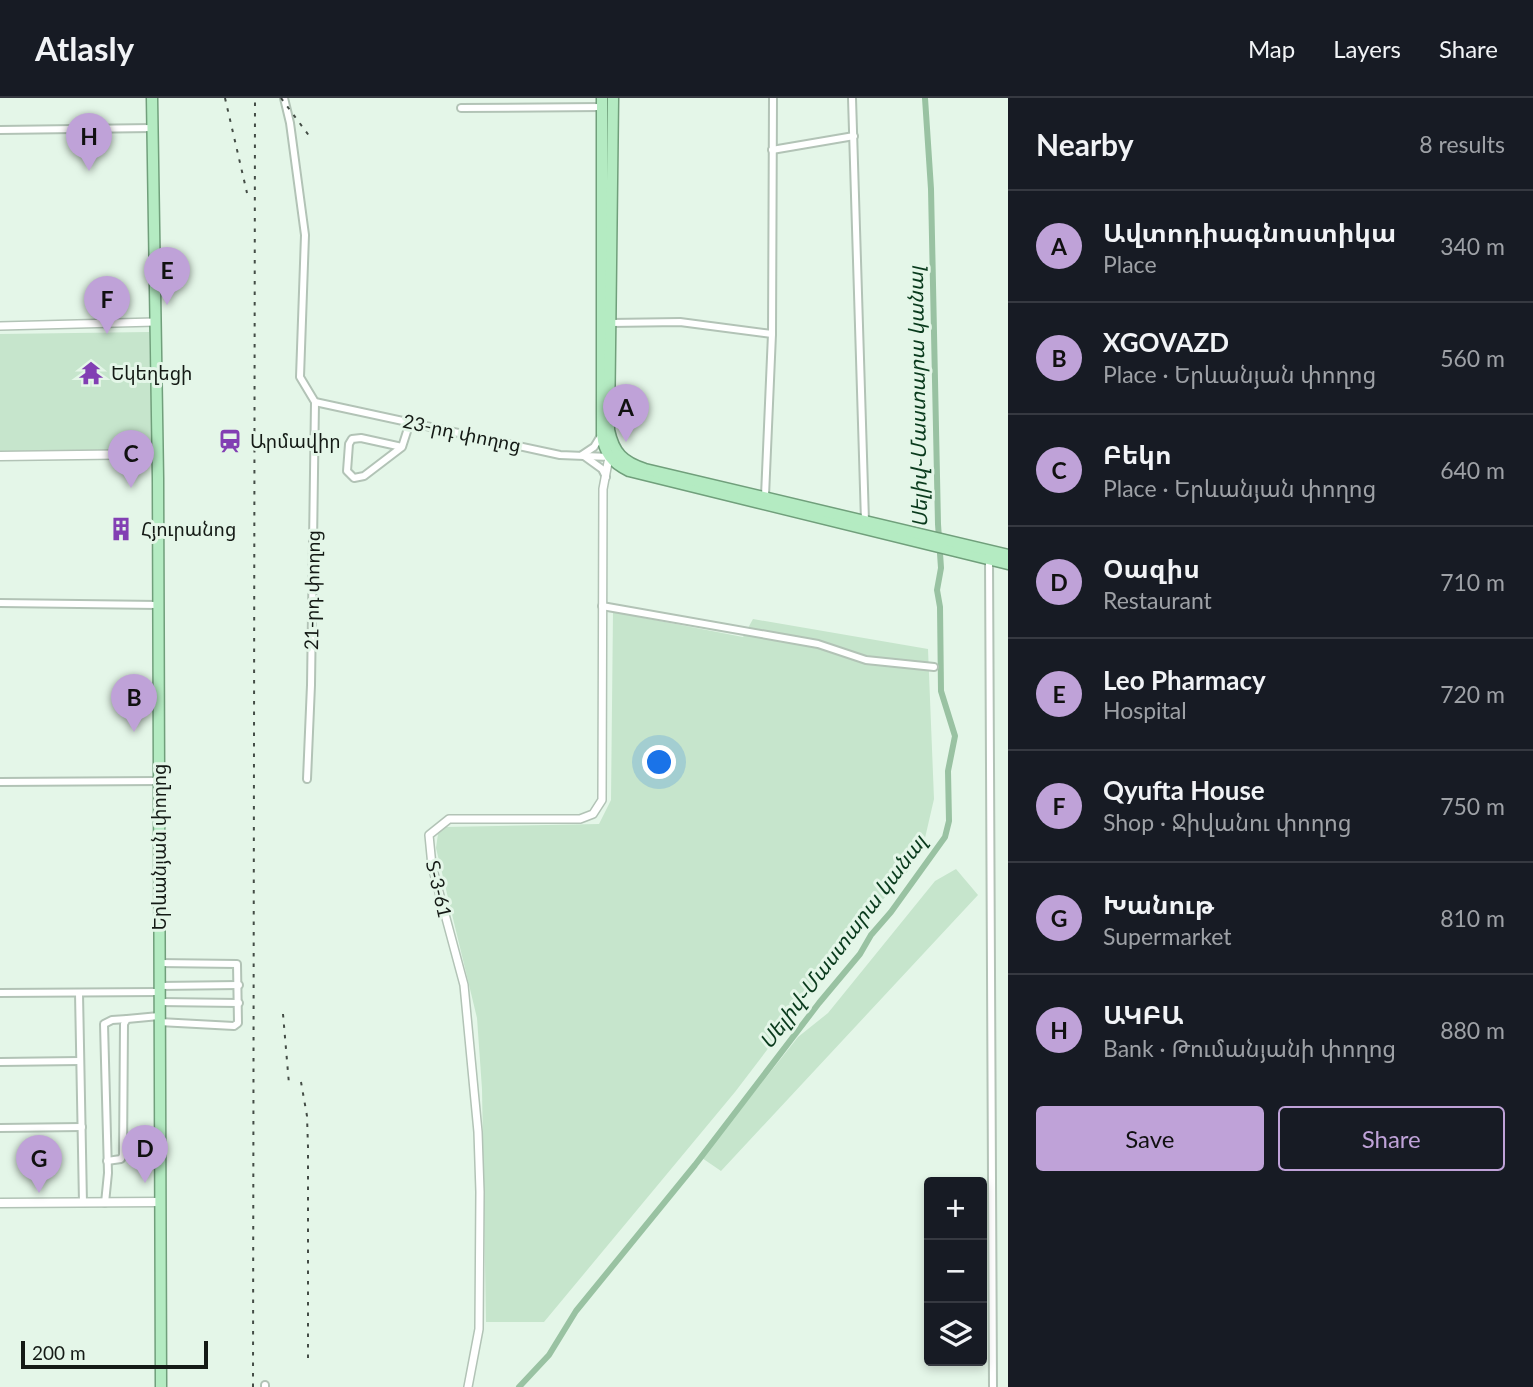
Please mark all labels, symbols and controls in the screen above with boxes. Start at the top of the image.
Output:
text: Atlasly [35,28,134,68]
text: Map [1248,34,1295,63]
text: Layers [1333,34,1401,63]
text: Share [1439,34,1498,63]
pin: H [66,113,112,171]
text: Nearby [1036,126,1134,162]
text: 8 results [1419,130,1505,158]
text: Ավտոդիագնոստիկա [1103,216,1396,248]
text: A [1051,232,1067,260]
text: 340 m [1440,232,1505,260]
pin: E [144,247,190,305]
text: Place [1103,250,1157,278]
water label: Սելիվ֊Մաստարա կանալ [902,265,932,528]
pin: F [84,276,130,334]
text: XGOVAZD [1103,326,1229,358]
text: B [1051,344,1067,372]
text: 560 m [1440,344,1505,372]
temple icon: Եկեղեցի [77,359,105,387]
text: Place · Երևանյան փողոց [1103,360,1376,388]
place label: Եկեղեցի [111,361,192,385]
pin: A [603,384,649,442]
street label: 23-րդ փողոց [401,409,523,457]
station icon: Արմավիր [216,427,244,455]
place label: Արմավիր [250,429,341,453]
pin: C [108,430,154,488]
text: Բեկո [1103,438,1172,470]
text: C [1051,456,1067,484]
text: 640 m [1440,456,1505,484]
text: Place · Երևանյան փողոց [1103,474,1376,502]
building icon: Հյուրանոց [107,515,135,543]
place label: Հյուրանոց [141,517,236,541]
street label: 21-րդ փողոց [299,530,325,650]
text: Օազիս [1103,552,1200,584]
text: D [1050,568,1068,596]
text: 710 m [1440,568,1505,596]
text: Restaurant [1103,586,1212,614]
text: Leo Pharmacy [1103,664,1266,696]
pin: B [111,674,157,732]
text: E [1052,680,1066,708]
text: 720 m [1440,680,1505,708]
text: Hospital [1103,696,1187,724]
your location [642,745,676,779]
street label: Երևանյան փողոց [147,764,171,930]
text: Qyufta House [1103,774,1265,806]
text: F [1052,792,1066,820]
text: 750 m [1440,792,1505,820]
text: Shop · Ջիվանու փողոց [1103,808,1352,836]
water label: Սելիվ֊Մաստարա կանալ [753,828,932,1054]
street label: Տ-3-61 [422,858,457,920]
text: Խանութ [1103,888,1214,920]
text: G [1051,904,1067,932]
text: 810 m [1440,904,1505,932]
text: Supermarket [1103,922,1232,950]
text: ԱԿԲԱ [1103,998,1183,1030]
text: H [1050,1016,1068,1044]
text: 880 m [1440,1016,1505,1044]
text: Bank · Թումանյանի փողոց [1103,1034,1396,1062]
button: Save [1036,1106,1264,1171]
button: Share [1278,1106,1505,1171]
pin: D [122,1125,168,1183]
pin: G [16,1135,62,1193]
map controls [924,1177,987,1366]
button: + [924,1177,987,1240]
button: − [924,1240,987,1303]
button: layers [924,1303,987,1366]
scale bar [21,1338,208,1370]
text: 200 m [32,1341,86,1364]

